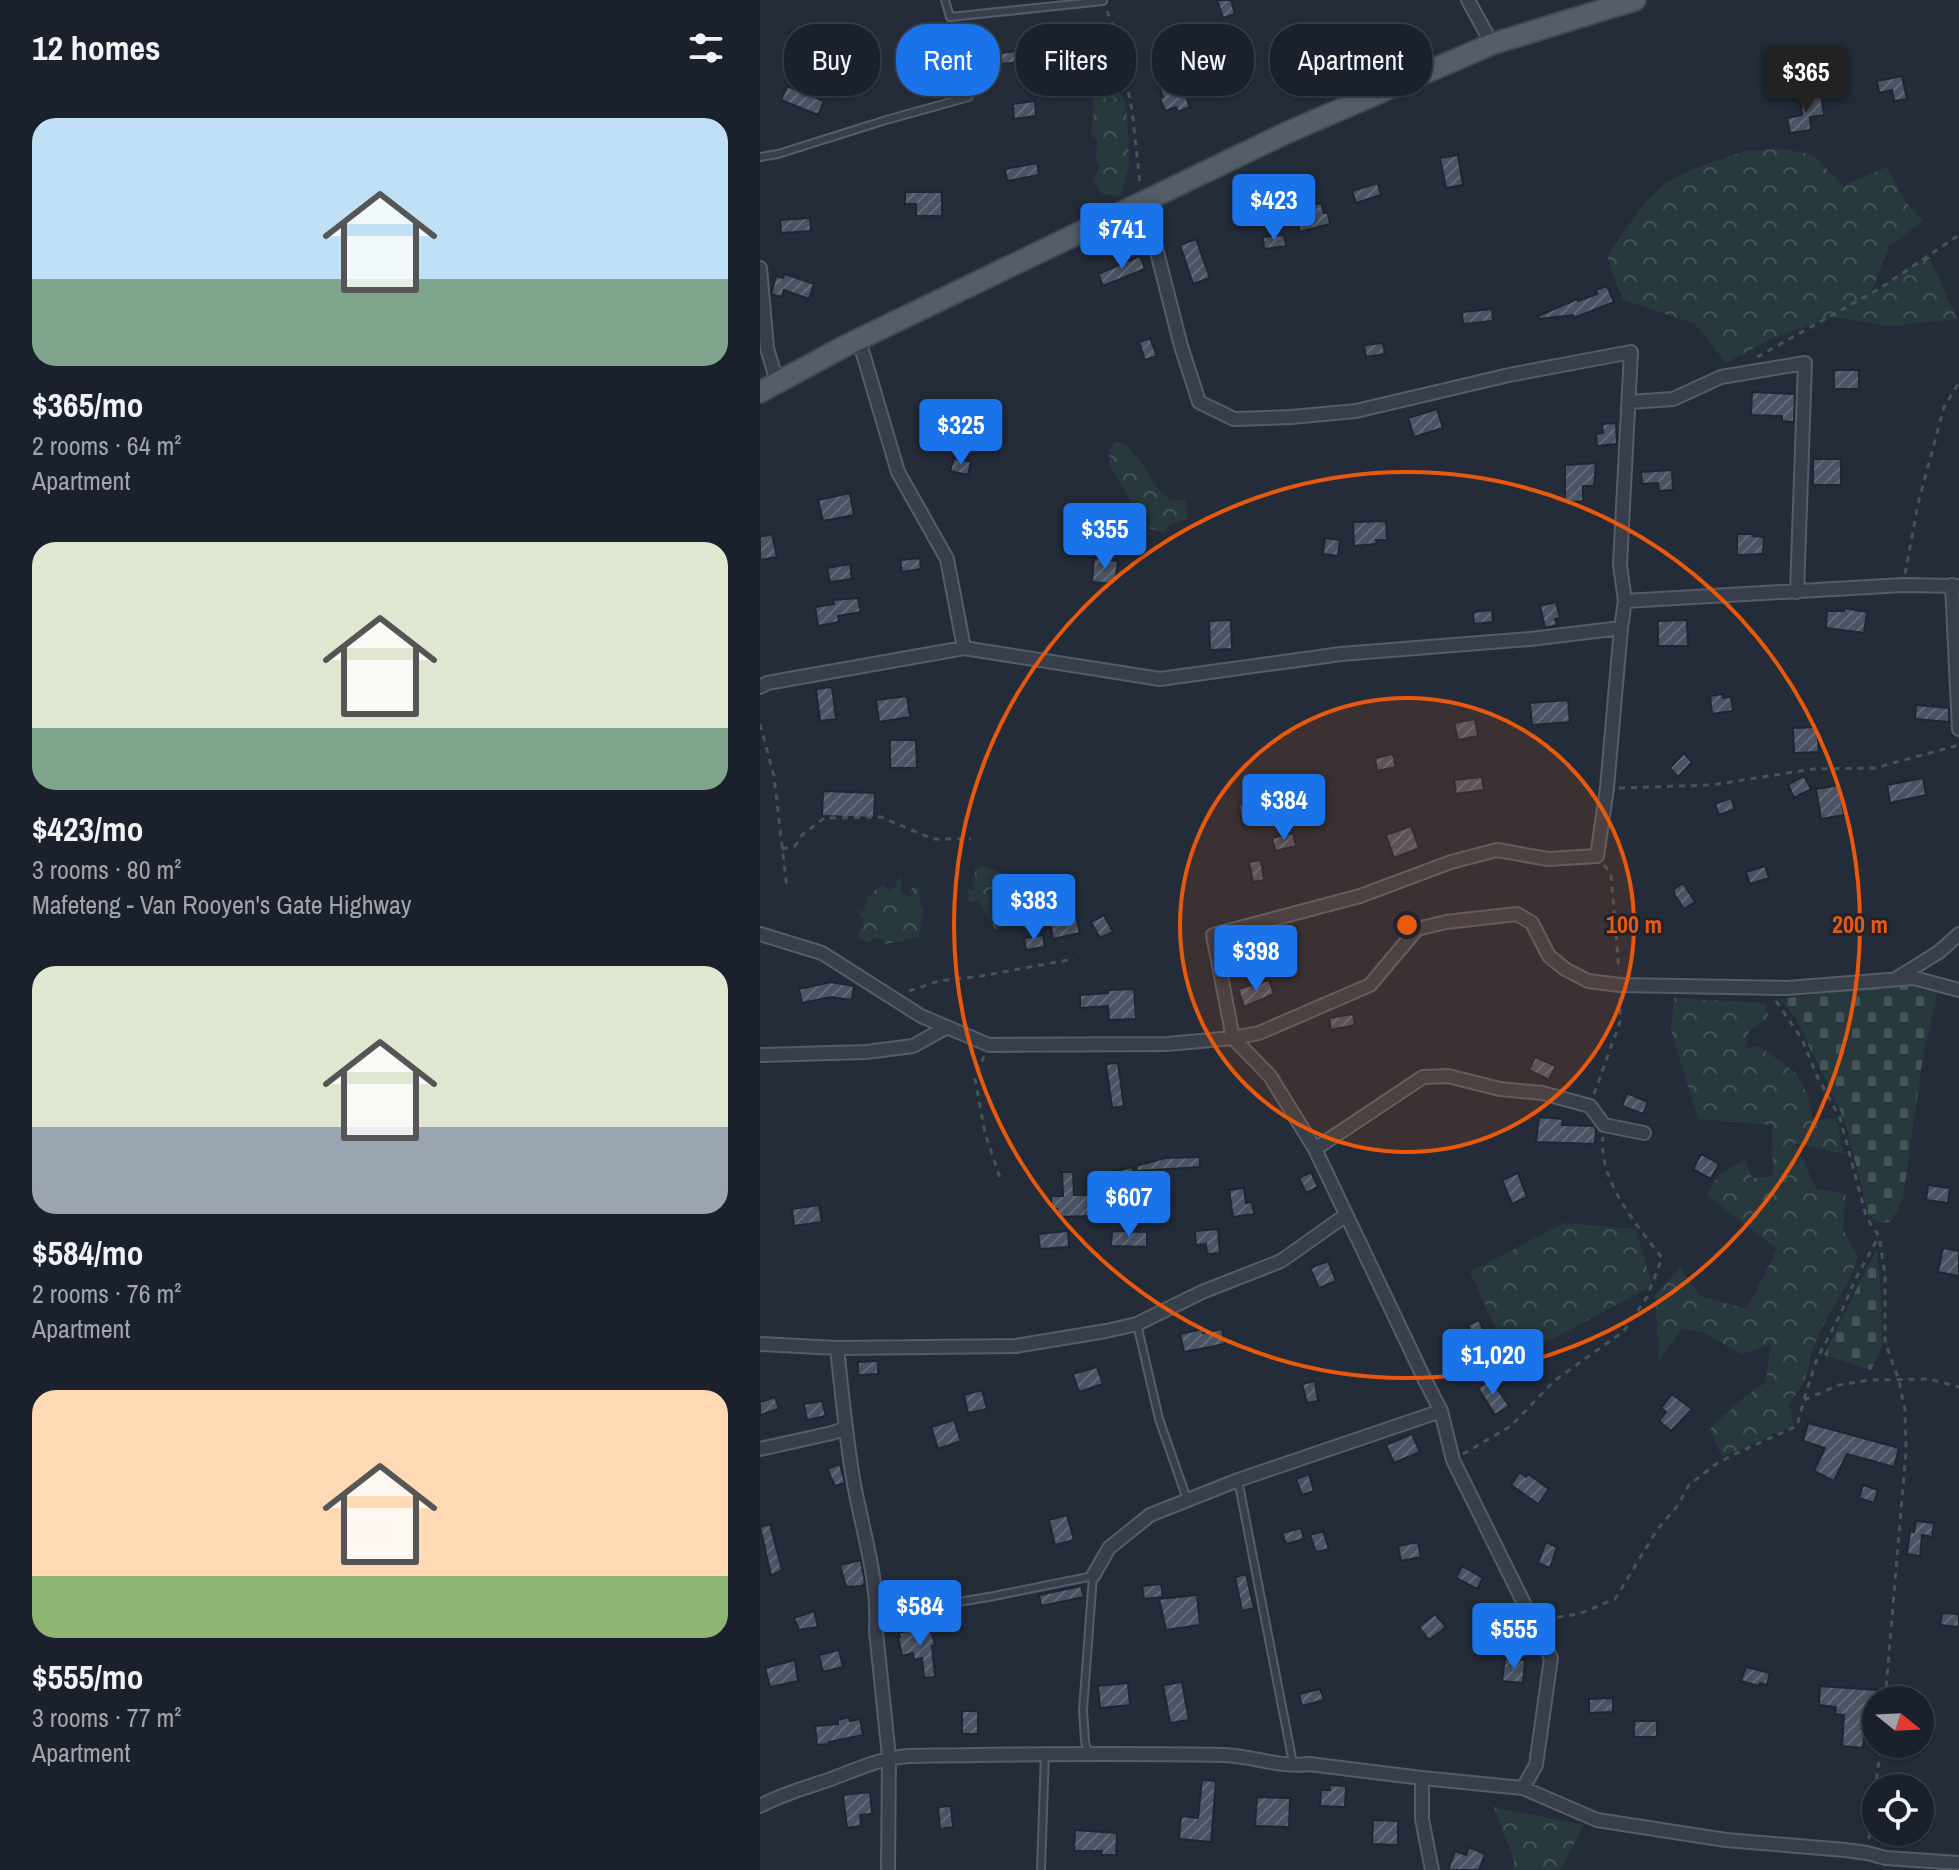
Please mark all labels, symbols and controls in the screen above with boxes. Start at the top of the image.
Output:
chip: Buy [784,24,880,96]
chip: Rent [896,24,1000,96]
chip: Filters [1016,24,1136,96]
chip: New [1152,24,1254,96]
chip: Apartment [1270,24,1432,96]
text: 12 homes [32,25,161,71]
icon: filters [684,26,728,70]
pin: $365 [1759,46,1853,114]
text: $365 [1782,54,1830,89]
icon: home [308,170,452,314]
pin: $423 [1227,174,1321,242]
text: $423 [1250,182,1298,217]
pin: $741 [1075,203,1169,271]
text: $741 [1098,211,1146,246]
text: $365/mo [32,382,144,428]
pin: $325 [914,399,1008,467]
text: $325 [937,407,985,442]
text: 2 rooms · 64 m² [32,428,181,463]
text: Apartment [32,463,130,498]
pin: $355 [1058,503,1152,571]
text: $355 [1081,511,1129,546]
icon: home [308,594,452,738]
pin: $384 [1237,774,1331,842]
text: $384 [1260,782,1308,817]
text: $423/mo [32,806,144,852]
text: 3 rooms · 80 m² [32,852,181,887]
pin: $383 [987,874,1081,942]
text: $383 [1010,882,1058,917]
text: Mafeteng - Van Rooyen's Gate Highway [32,887,411,922]
text: 100 m [1606,908,1662,940]
text: 200 m [1832,908,1888,940]
centre of rings [1393,911,1421,939]
pin: $398 [1209,925,1303,993]
text: $398 [1232,933,1280,968]
icon: home [308,1018,452,1162]
pin: $607 [1082,1171,1176,1239]
text: $607 [1105,1179,1153,1214]
text: $584/mo [32,1230,144,1276]
text: 2 rooms · 76 m² [32,1276,181,1311]
text: Apartment [32,1311,130,1346]
pin: $1,020 [1428,1329,1558,1397]
text: $1,020 [1460,1337,1526,1372]
icon: home [308,1442,452,1586]
pin: $584 [873,1580,967,1648]
text: $584 [896,1588,944,1623]
pin: $555 [1467,1603,1561,1671]
text: $555 [1490,1611,1538,1646]
text: $555/mo [32,1654,144,1700]
north arrow [1862,1686,1934,1758]
map controls [1862,1686,1934,1846]
text: 3 rooms · 77 m² [32,1700,181,1735]
text: Apartment [32,1735,130,1770]
button: locate [1862,1774,1934,1846]

